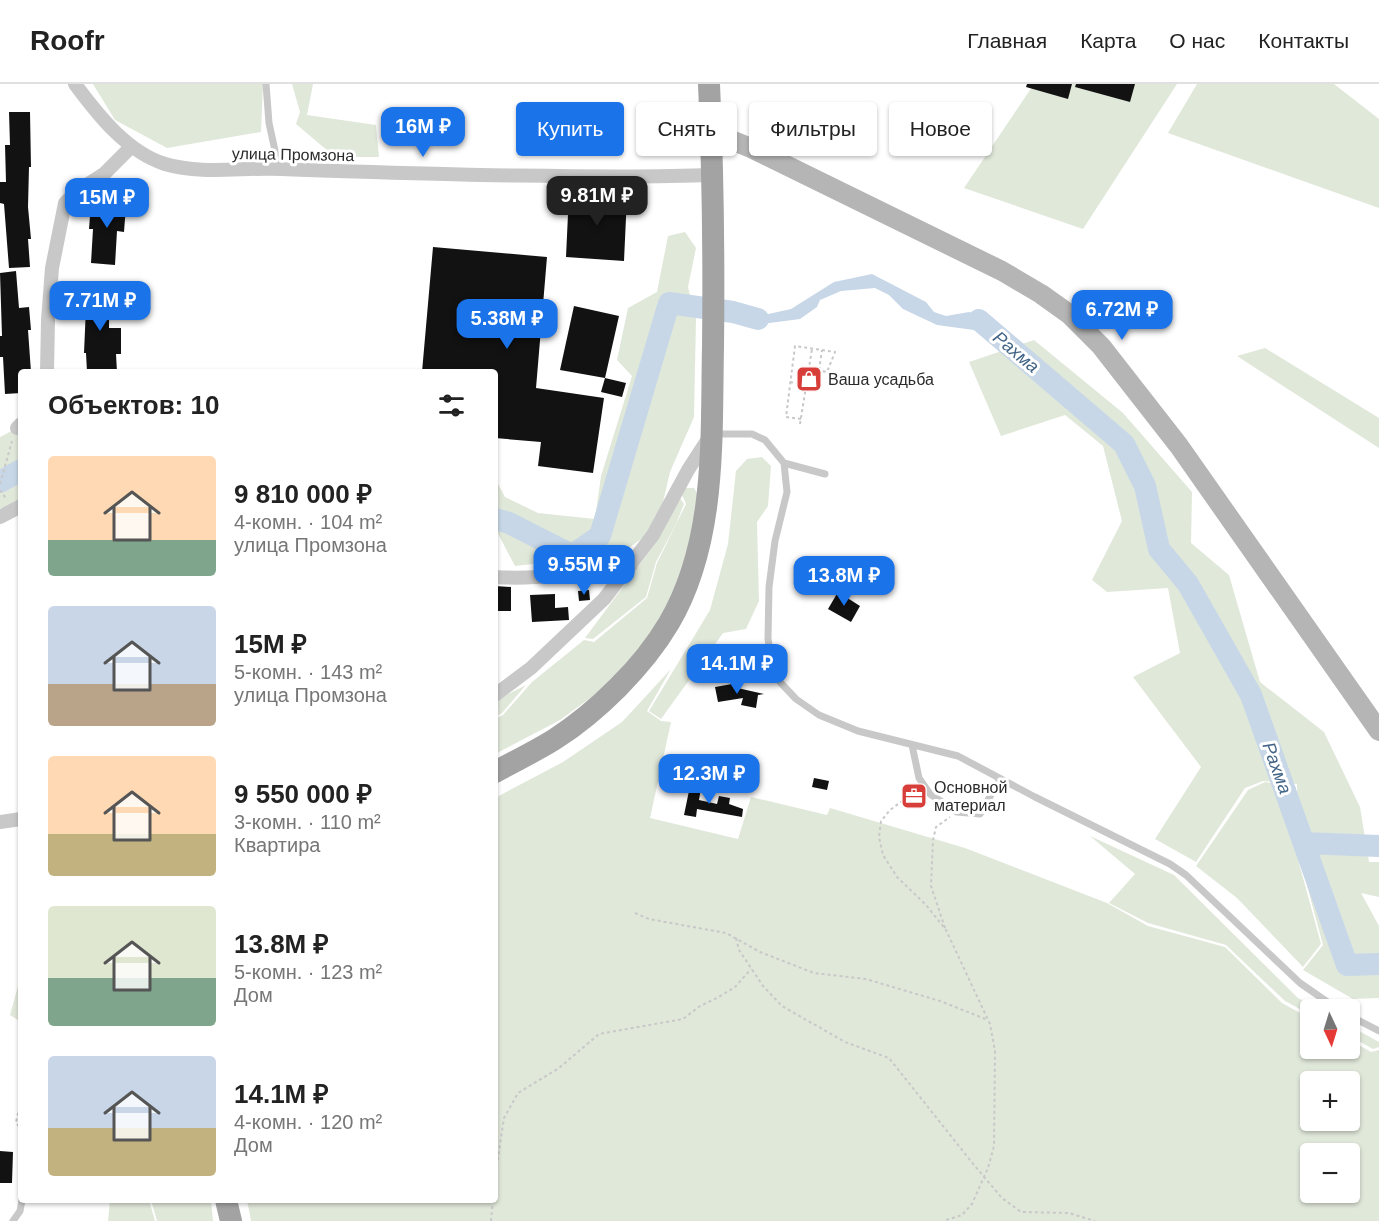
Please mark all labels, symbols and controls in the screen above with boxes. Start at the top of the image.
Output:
text: Roofr [30,25,105,56]
text: Главная [967,29,1047,52]
text: Карта [1080,29,1136,52]
text: О нас [1169,29,1225,52]
text: Контакты [1258,29,1349,52]
chip: Купить [516,102,624,156]
chip: Снять [636,102,737,156]
chip: Фильтры [749,102,877,156]
chip: Новое [889,102,992,156]
pin: 16M ₽ [381,107,465,158]
text: 16M ₽ [395,115,451,137]
street label: улица Промзона [232,145,354,164]
pin: 9.81M ₽ [542,176,652,227]
pin: 15M ₽ [65,178,149,229]
text: 9.81M ₽ [561,184,633,206]
text: 15M ₽ [79,186,135,208]
pin: 7.71M ₽ [45,281,155,332]
text: 7.71M ₽ [64,289,136,311]
pin: 6.72M ₽ [1067,290,1177,341]
text: 6.72M ₽ [1086,298,1158,320]
pin: 5.38M ₽ [452,299,562,350]
text: 5.38M ₽ [471,307,543,329]
water label: Рахма [989,327,1043,377]
shop icon: Ваша усадьба [794,364,824,394]
place label: Ваша усадьба [828,371,934,388]
icon: filters [435,389,468,422]
text: Объектов: 10 [48,390,219,420]
text: 9 810 000 ₽ [234,479,372,509]
icon: home [96,480,168,552]
text: 4-комн. · 104 m² [234,511,382,533]
text: улица Промзона [234,534,387,556]
pin: 9.55M ₽ [529,545,639,596]
text: 9.55M ₽ [548,553,620,575]
pin: 13.8M ₽ [789,556,899,607]
text: 13.8M ₽ [808,564,880,586]
text: 15M ₽ [234,629,307,659]
icon: home [96,630,168,702]
pin: 14.1M ₽ [682,644,792,695]
text: 14.1M ₽ [701,652,773,674]
text: 5-комн. · 143 m² [234,661,382,683]
text: улица Промзона [234,684,387,706]
water label: Рахма [1258,740,1296,796]
pin: 12.3M ₽ [654,754,764,805]
text: 12.3M ₽ [673,762,745,784]
text: 9 550 000 ₽ [234,779,372,809]
place label: Основной материал [934,779,1007,814]
icon: home [96,780,168,852]
office icon: Основной материал [899,781,929,811]
text: 3-комн. · 110 m² [234,811,381,833]
text: Квартира [234,834,320,856]
text: 13.8M ₽ [234,929,329,959]
icon: home [96,930,168,1002]
text: 5-комн. · 123 m² [234,961,382,983]
text: Дом [234,984,273,1006]
north arrow [1300,999,1360,1059]
map controls [1300,999,1360,1203]
button: + [1300,1071,1360,1131]
text: 14.1M ₽ [234,1079,329,1109]
icon: home [96,1080,168,1152]
text: 4-комн. · 120 m² [234,1111,382,1133]
text: Дом [234,1134,273,1156]
button: − [1300,1143,1360,1203]

